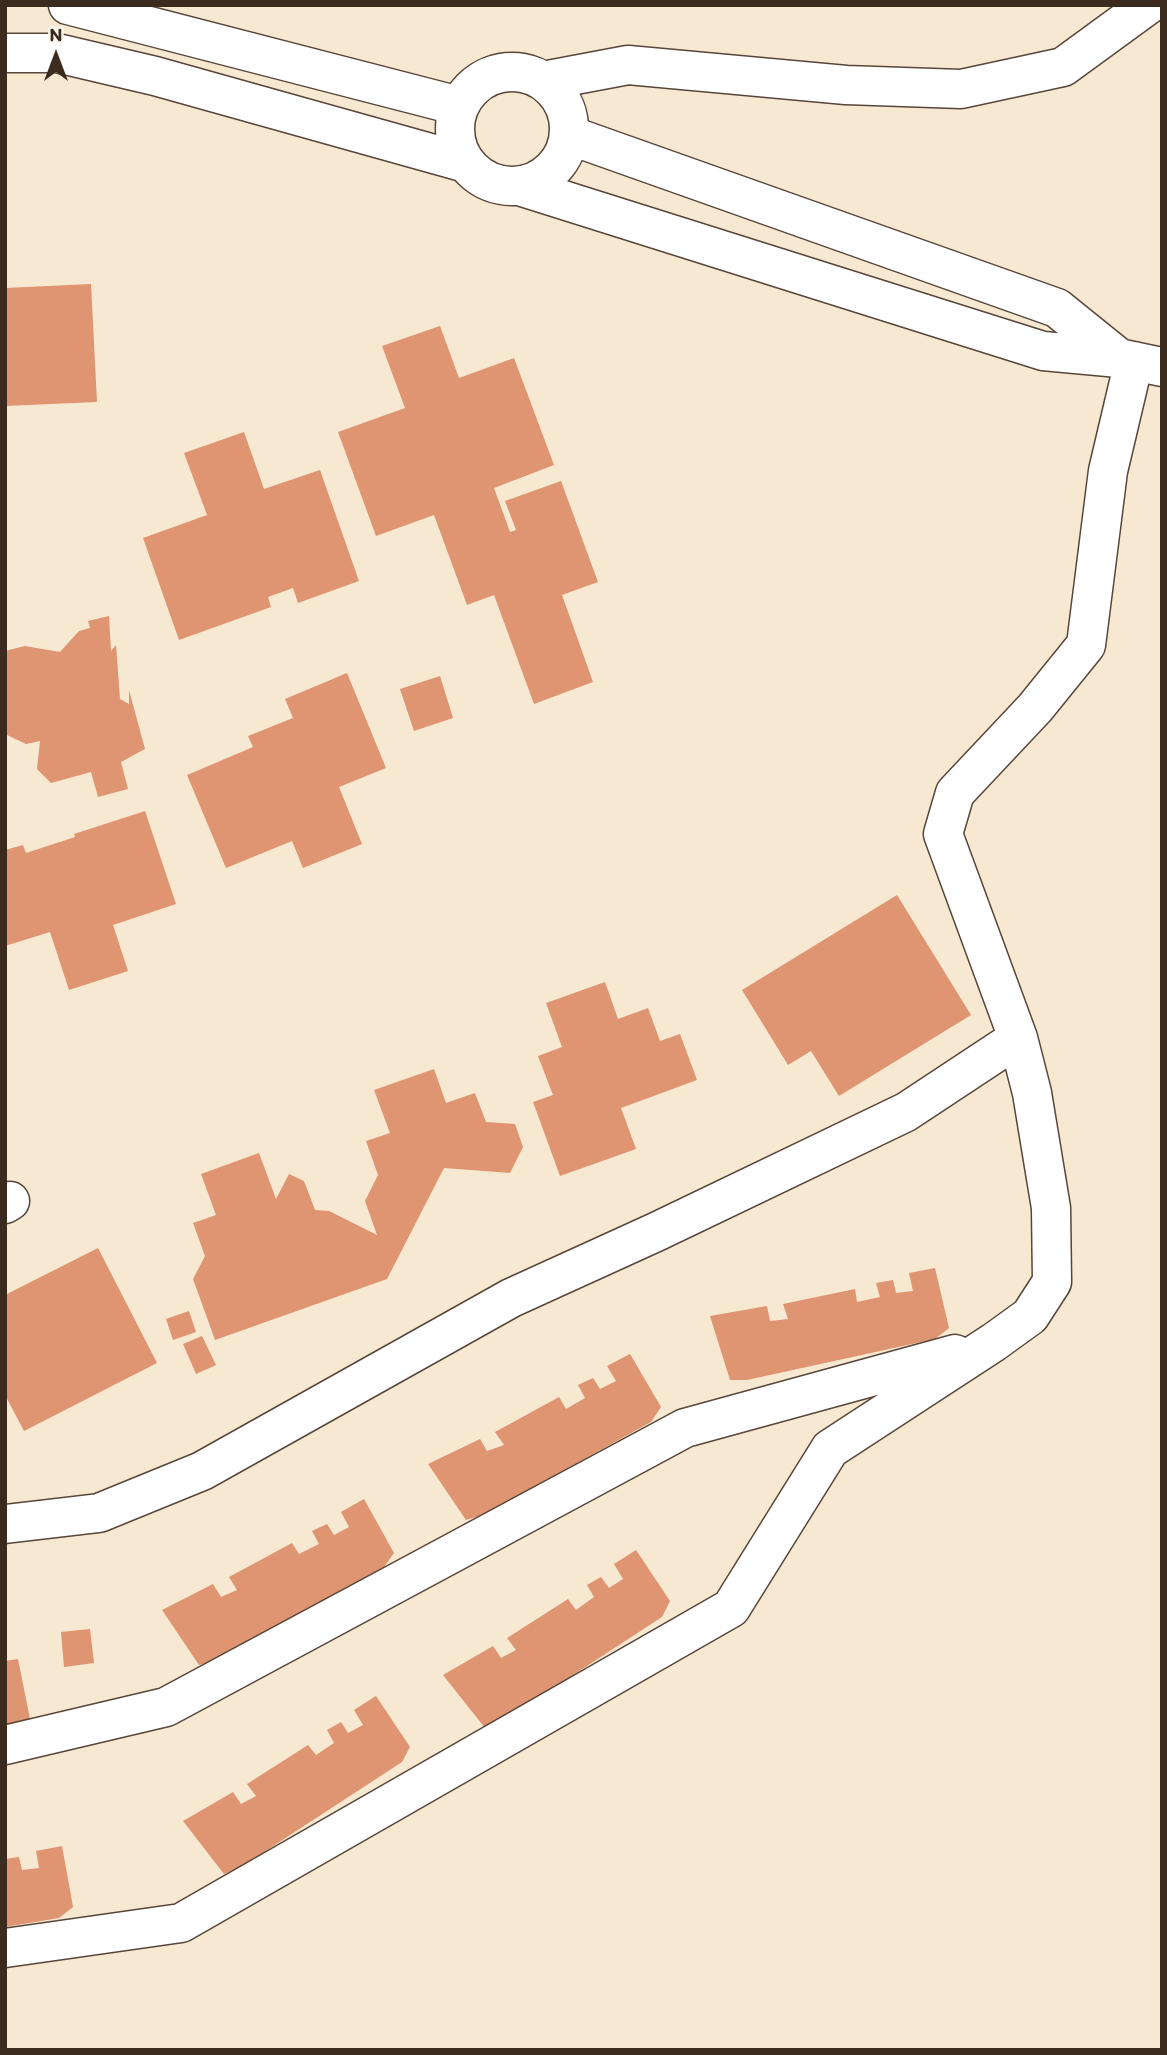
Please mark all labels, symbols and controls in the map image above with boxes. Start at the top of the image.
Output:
north arrow [21,21,91,91]
text: N [50,23,62,46]

